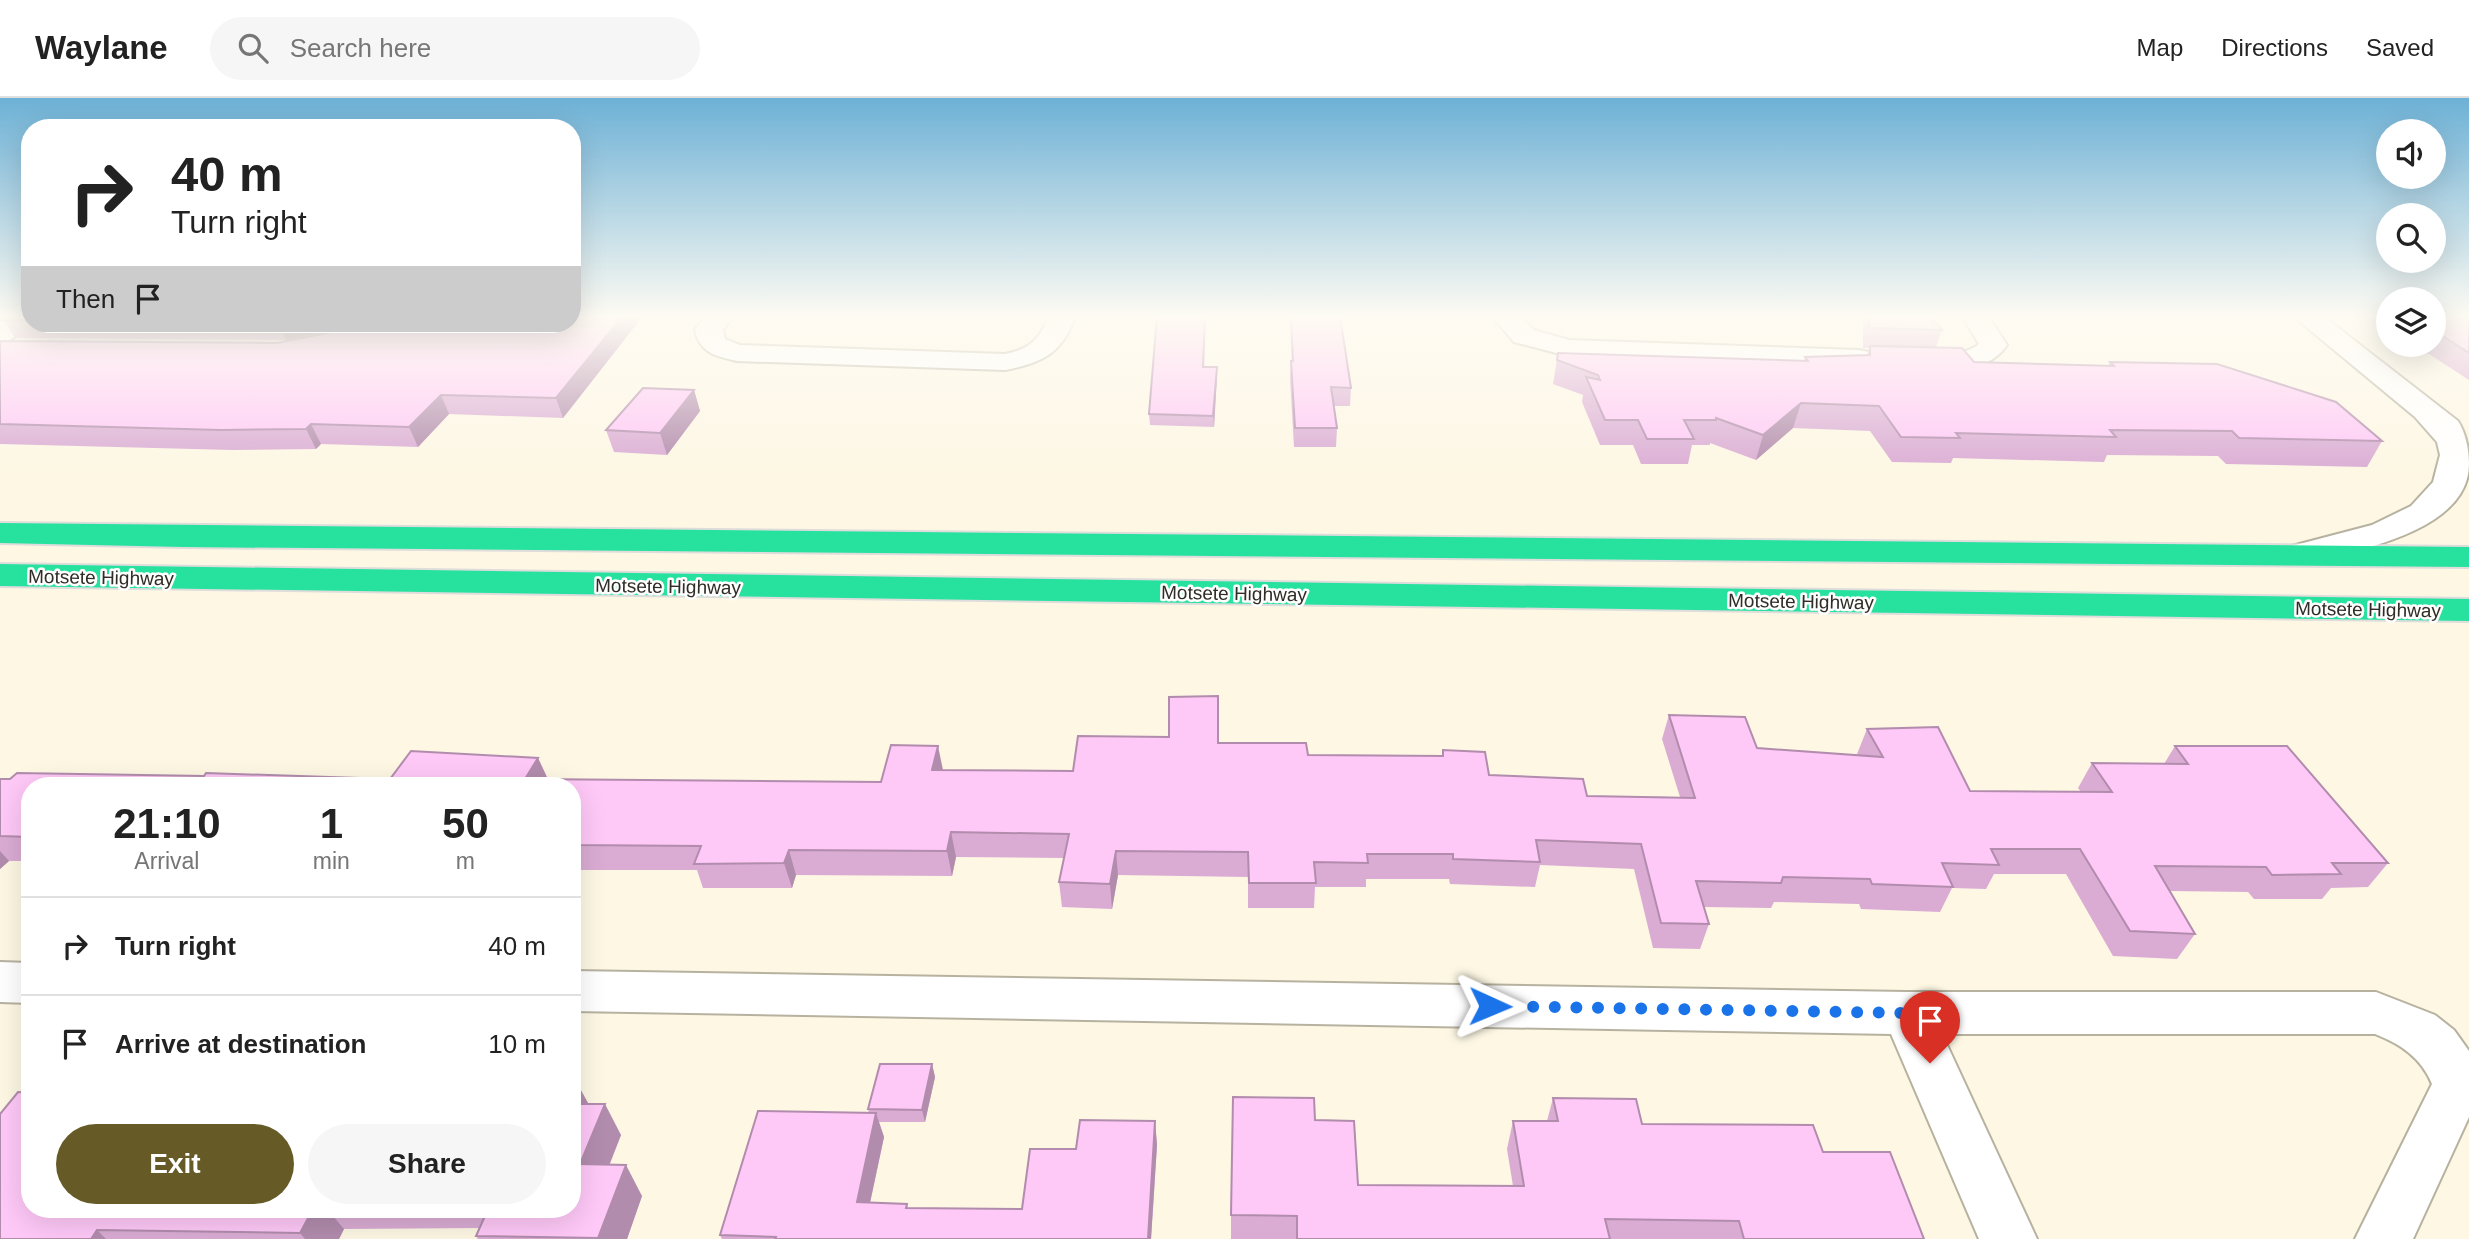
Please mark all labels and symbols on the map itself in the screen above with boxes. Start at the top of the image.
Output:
street label: Motsete Highway [28,566,175,589]
street label: Motsete Highway [595,575,742,598]
street label: Motsete Highway [1161,582,1308,605]
street label: Motsete Highway [1728,590,1875,613]
street label: Motsete Highway [2295,598,2442,621]
position arrow [1453,969,1527,1043]
pin [1900,991,1960,1063]

